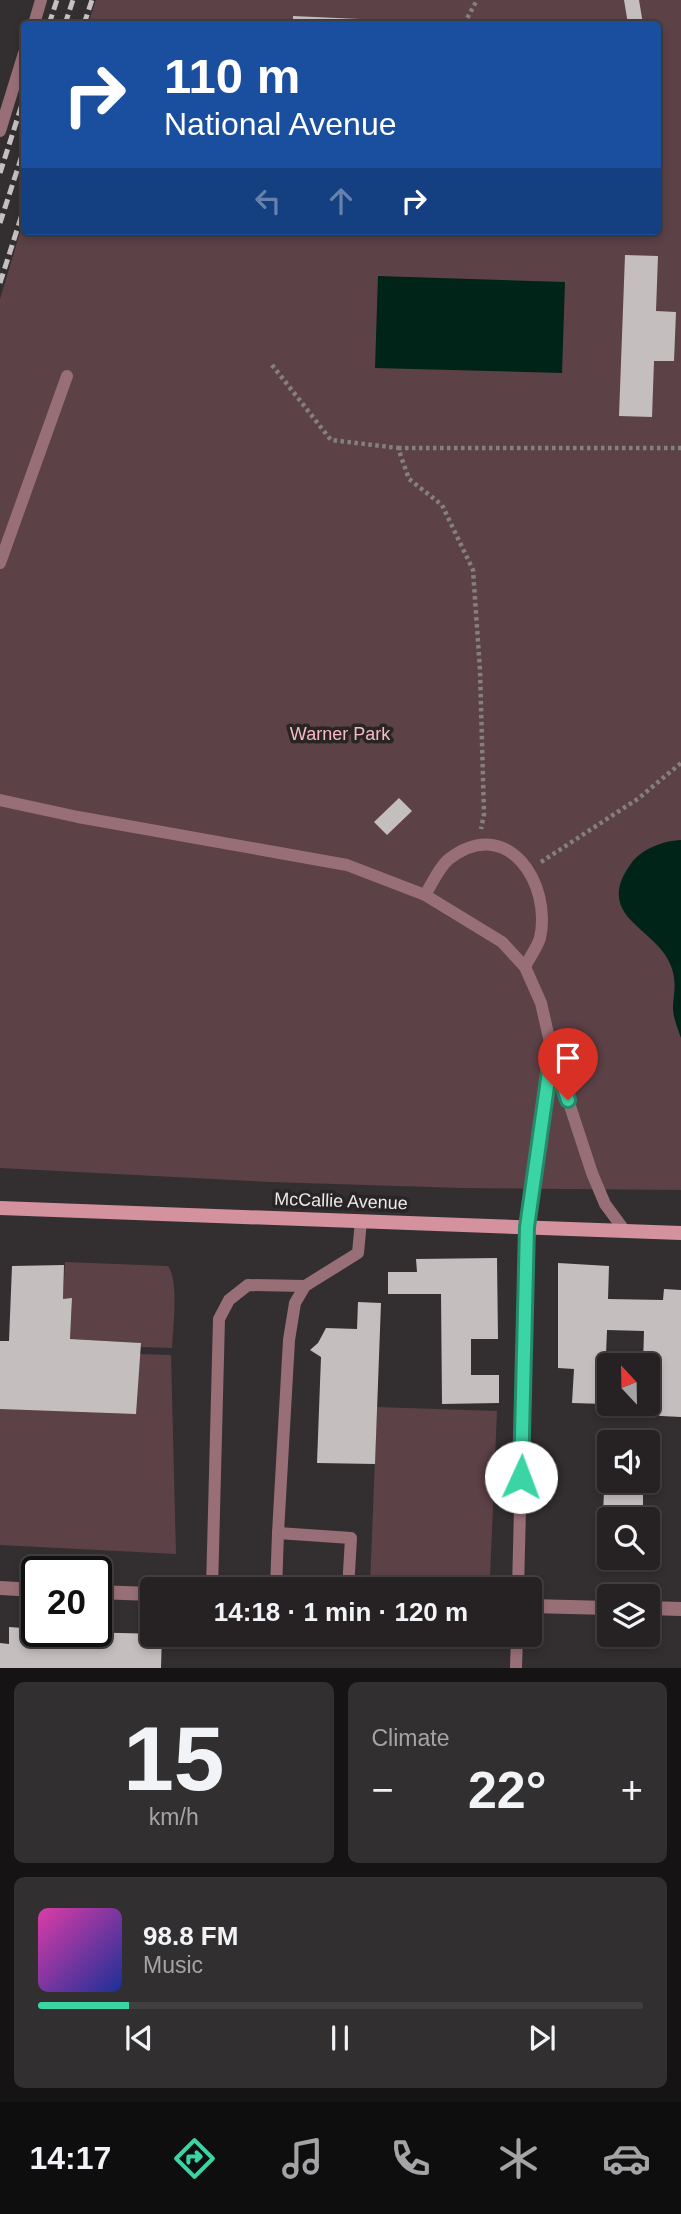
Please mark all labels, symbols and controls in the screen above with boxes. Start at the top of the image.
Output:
icon: right [49,49,140,140]
text: 110 m [164,49,300,103]
text: National Avenue [164,106,396,142]
icon: left [249,182,287,220]
icon: ahead [322,182,360,220]
icon: right [395,182,433,220]
park label: Warner Park [290,724,391,744]
pin [538,1028,598,1100]
icon: arrive [549,1039,587,1077]
street label: McCallie Avenue [274,1189,408,1213]
north arrow [597,1353,660,1416]
map controls [597,1353,660,1647]
button: sound [597,1430,660,1493]
position arrow [484,1440,558,1514]
button: search [597,1507,660,1570]
speed limit sign: 20 [21,1556,112,1647]
button: layers [597,1584,660,1647]
text: 14:18 · 1 min · 120 m [214,1597,468,1627]
text: 15 [123,1708,224,1809]
text: Climate [372,1725,449,1751]
text: 22° [468,1761,547,1819]
text: − [372,1769,394,1811]
text: + [621,1769,643,1811]
text: km/h [149,1804,199,1830]
text: 98.8 FM [143,1921,238,1951]
text: Music [143,1952,203,1978]
icon: previous [120,2019,158,2057]
icon: pause [321,2019,359,2057]
icon: next [523,2019,561,2057]
icon: directions [170,2134,219,2183]
icon: music [278,2134,327,2183]
icon: phone [386,2134,435,2183]
icon: climate [494,2134,543,2183]
icon: car [602,2134,651,2183]
text: 14:17 [30,2140,111,2176]

